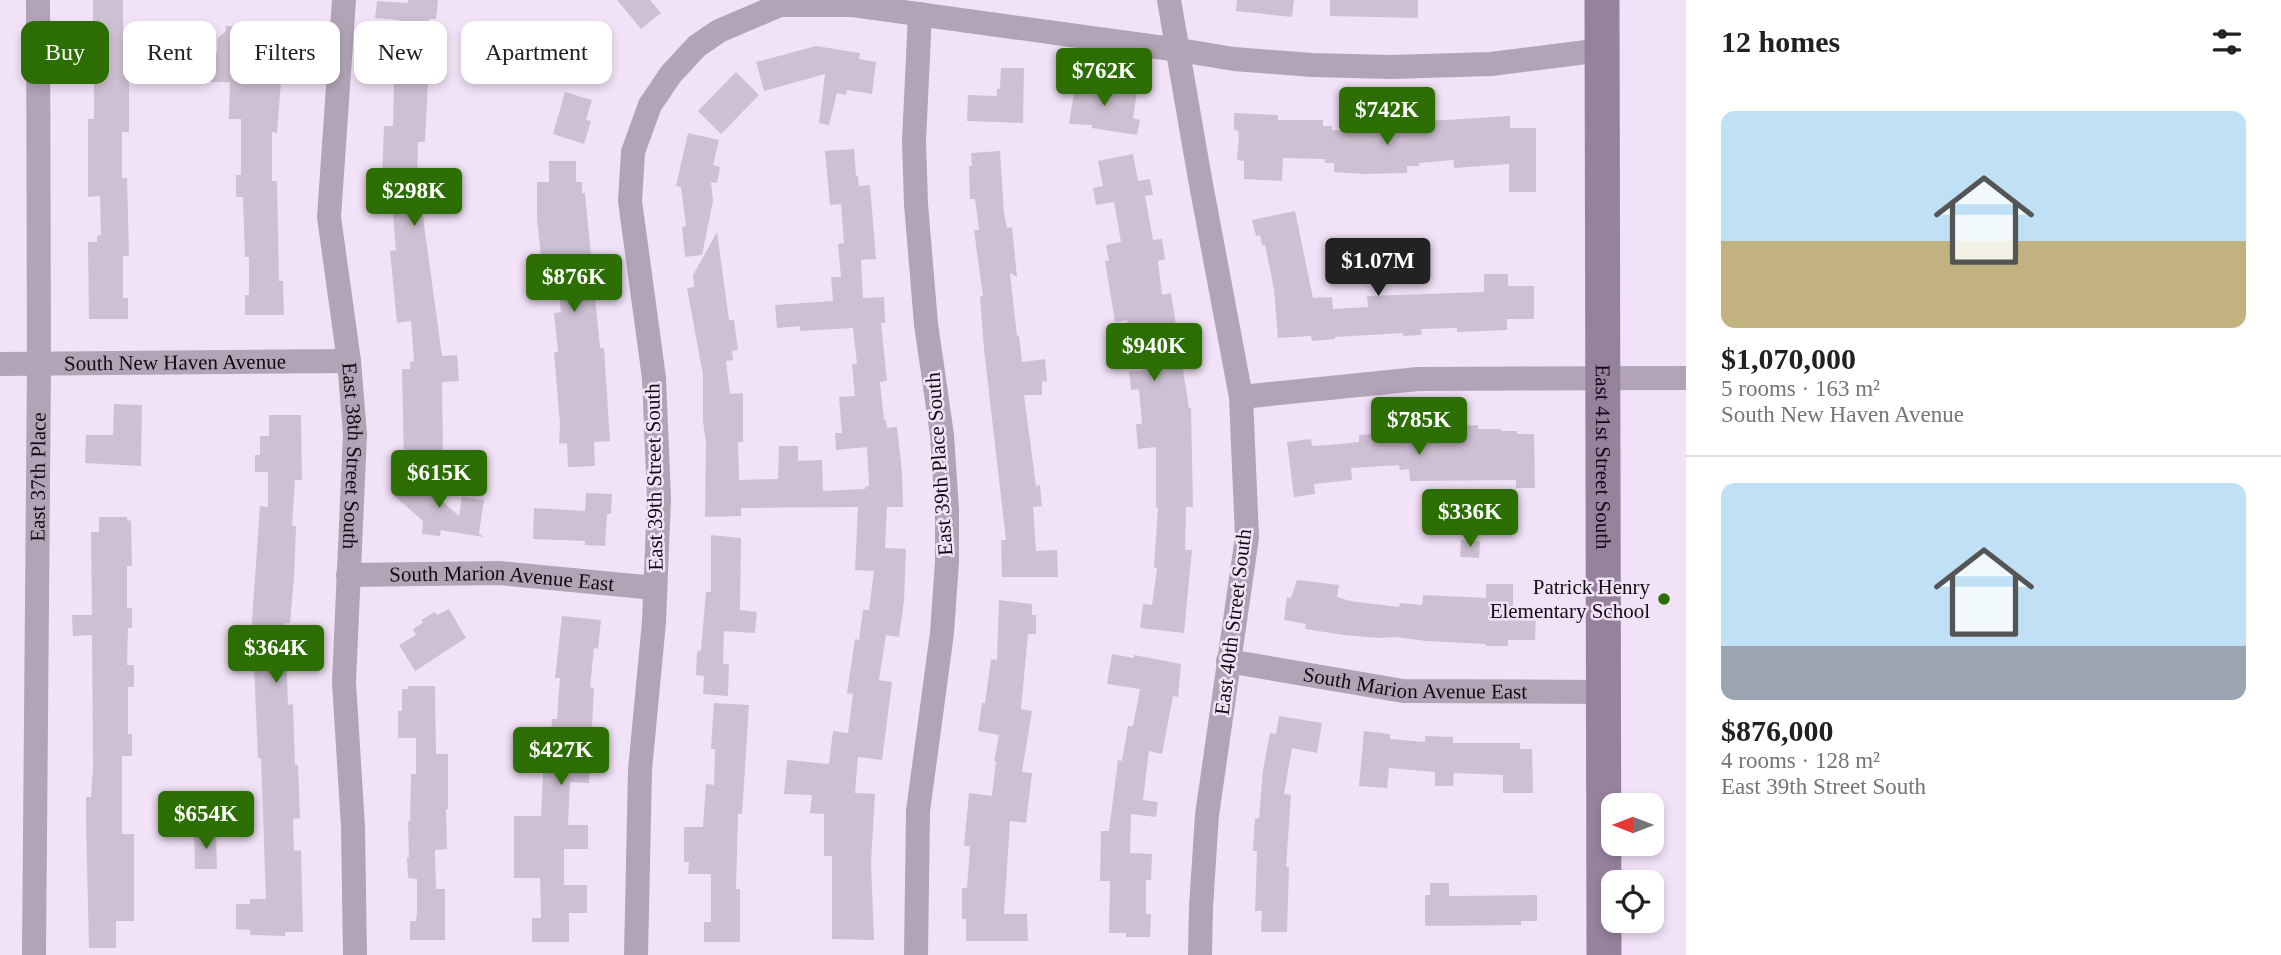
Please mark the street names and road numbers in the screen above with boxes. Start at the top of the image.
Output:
street label: South New Haven Avenue [64,350,286,375]
street label: East 38th Street South [337,361,367,550]
street label: East 41st Street South [1591,364,1615,550]
street label: East 39th Place South [921,371,957,556]
street label: East 39th Street South [640,383,668,571]
street label: East 37th Place [25,412,51,542]
street label: East 40th Street South [1210,527,1256,716]
street label: South Marion Avenue East [389,561,615,596]
street label: South Marion Avenue East [1301,662,1527,704]

